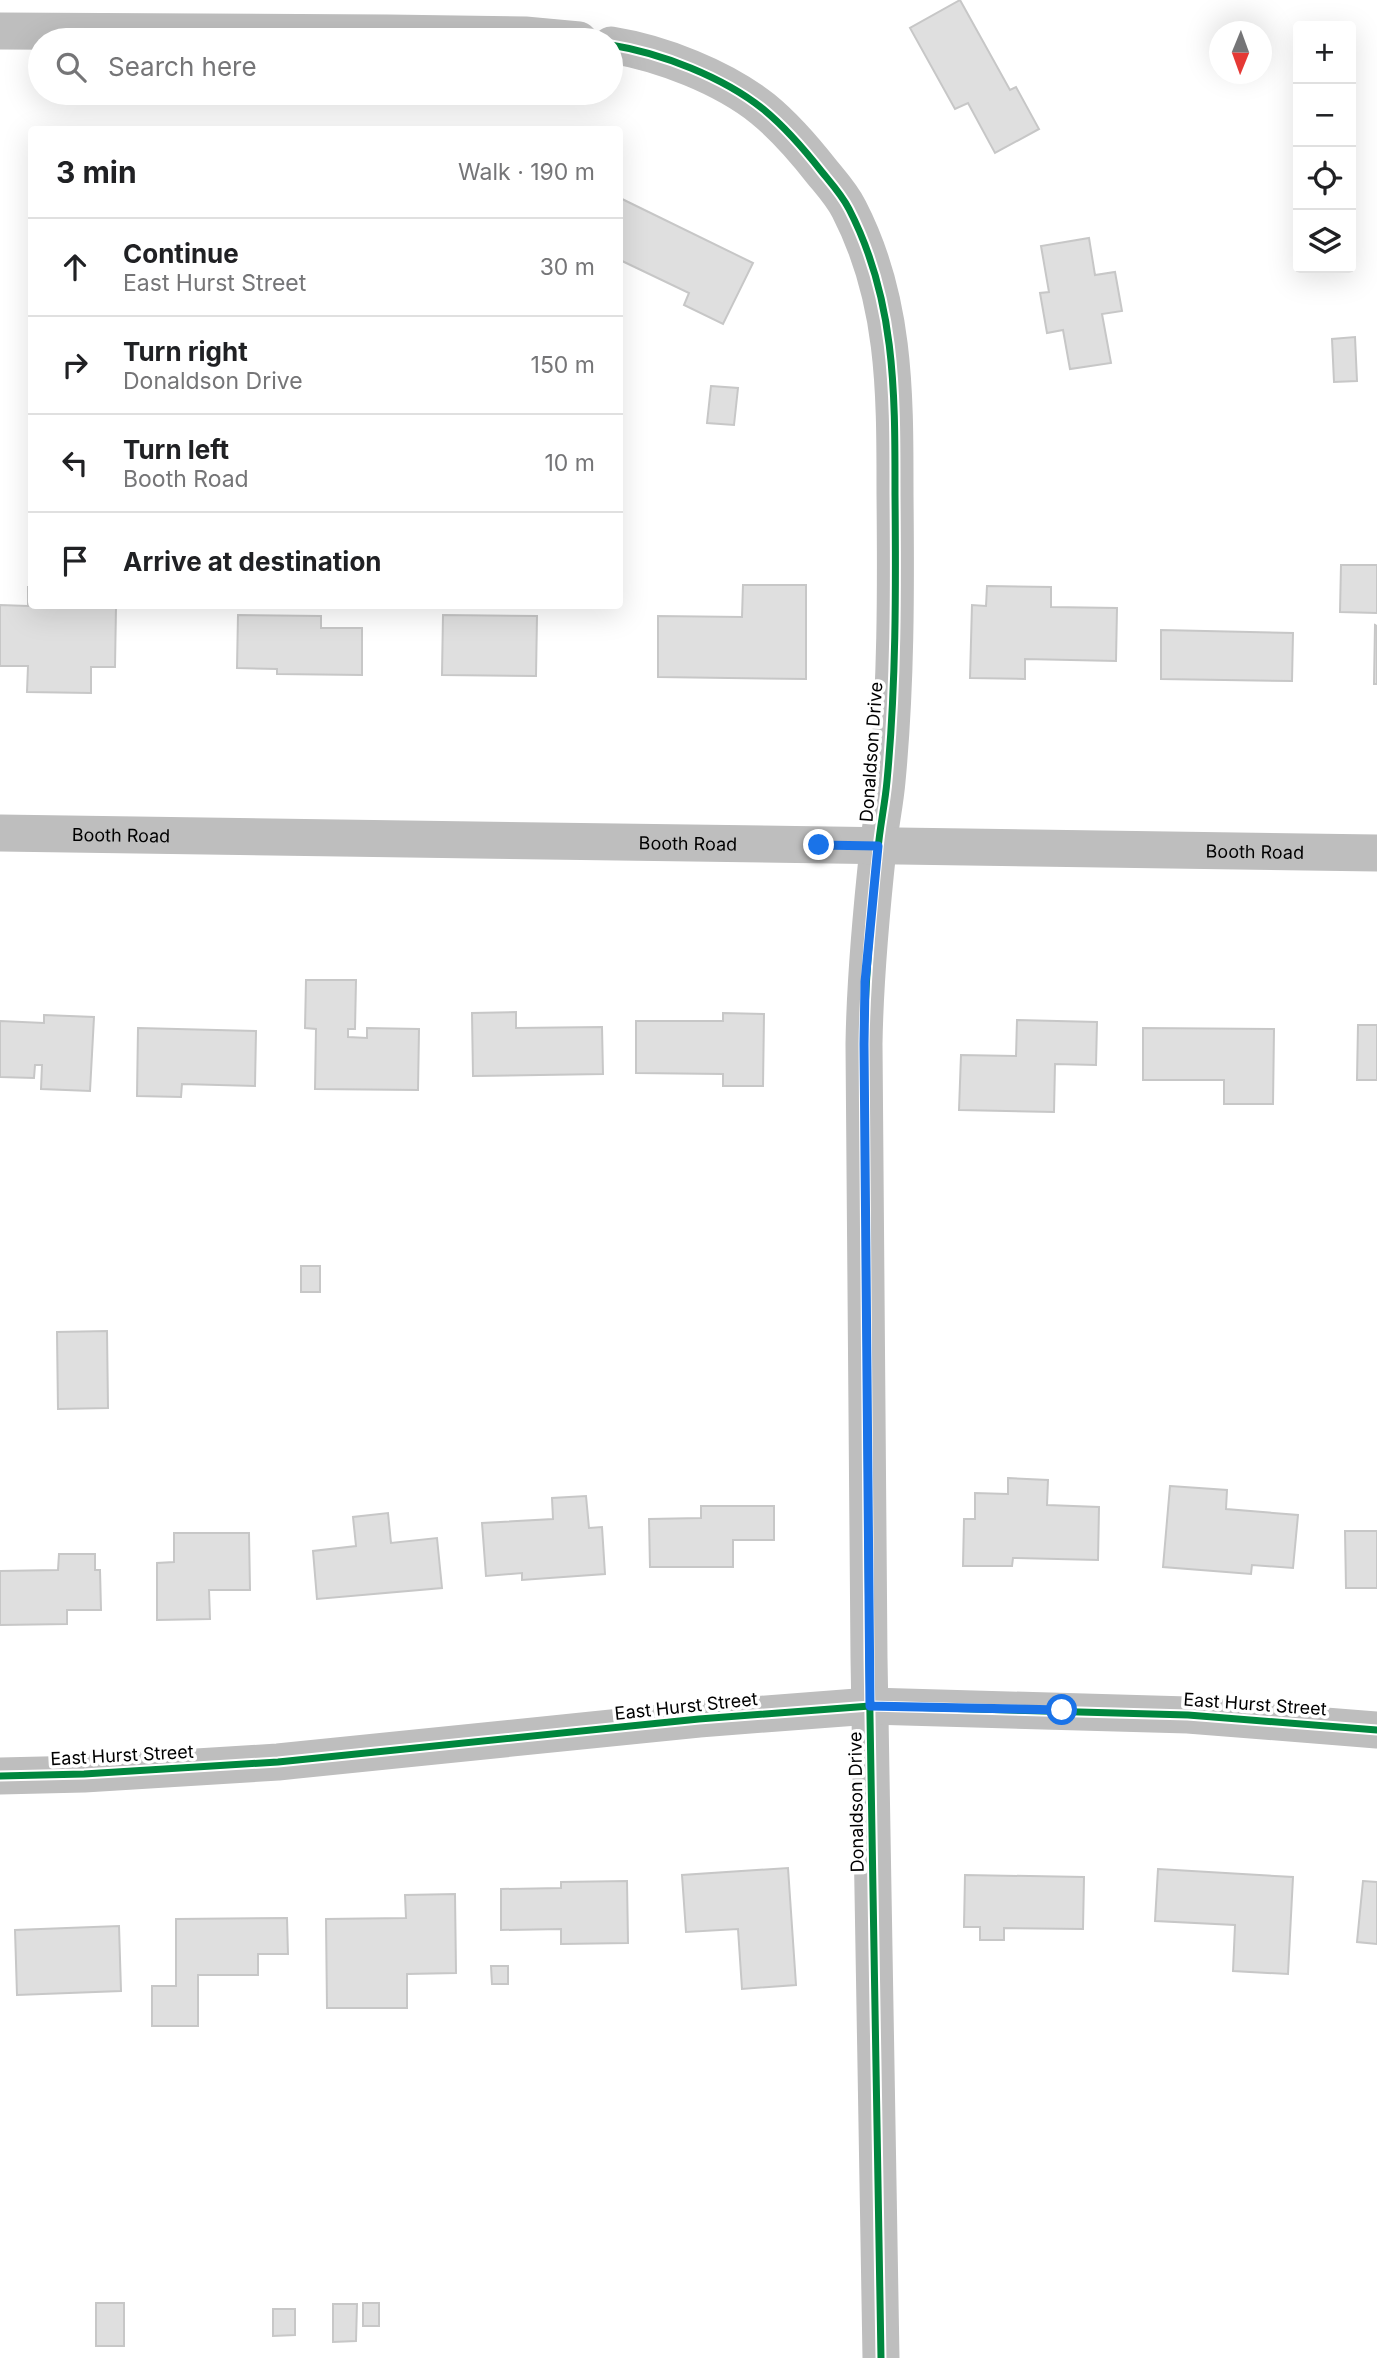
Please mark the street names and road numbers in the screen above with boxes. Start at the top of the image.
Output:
street label: Donaldson Drive [856,681,886,823]
street label: Booth Road [72,824,170,846]
street label: Booth Road [639,832,737,854]
street label: Booth Road [1206,840,1304,862]
street label: East Hurst Street [614,1688,759,1724]
street label: East Hurst Street [1183,1689,1327,1719]
street label: Donaldson Drive [844,1732,868,1872]
street label: East Hurst Street [50,1741,194,1769]

